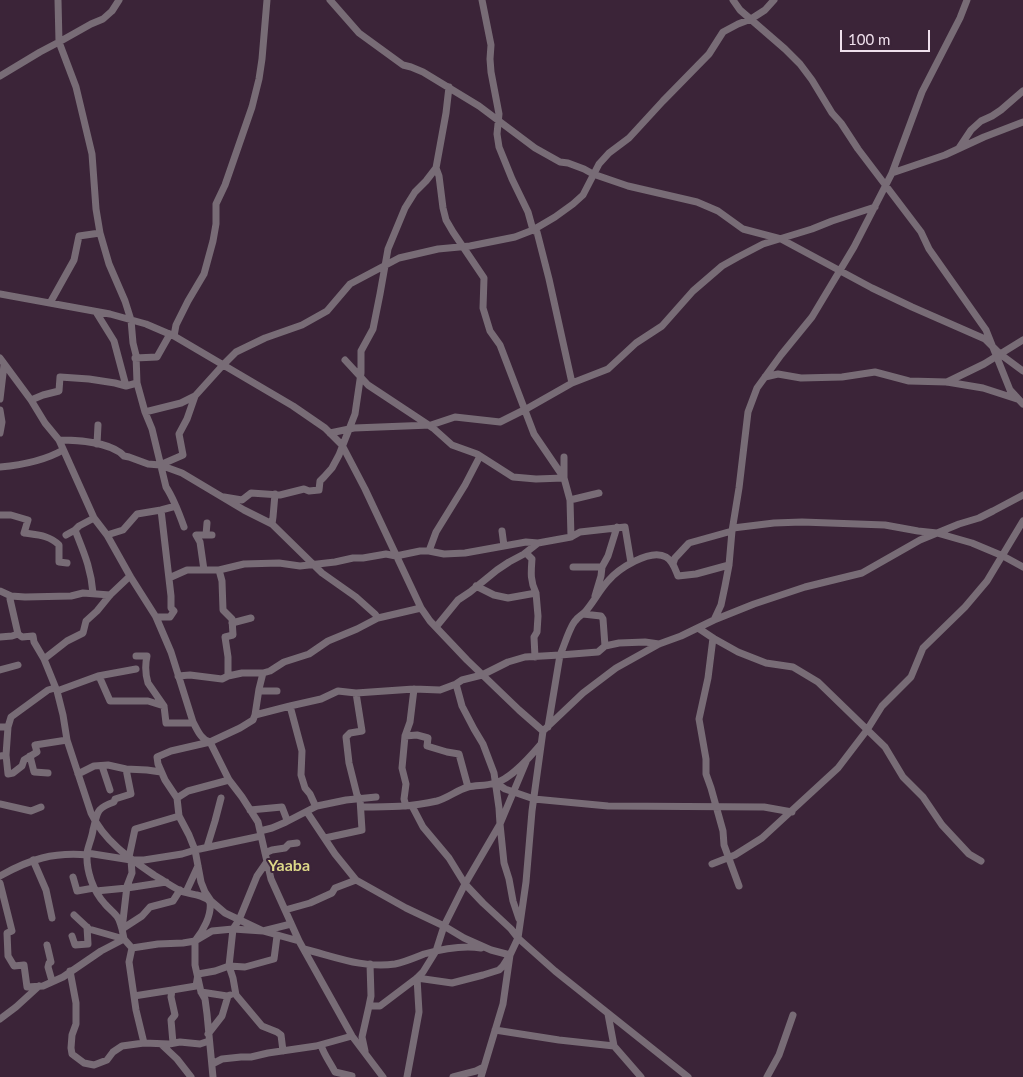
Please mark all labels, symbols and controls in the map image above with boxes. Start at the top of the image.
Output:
scale bar [843,20,933,52]
text: 100 m [848,30,890,48]
district label: Yaaba [268,856,310,876]

